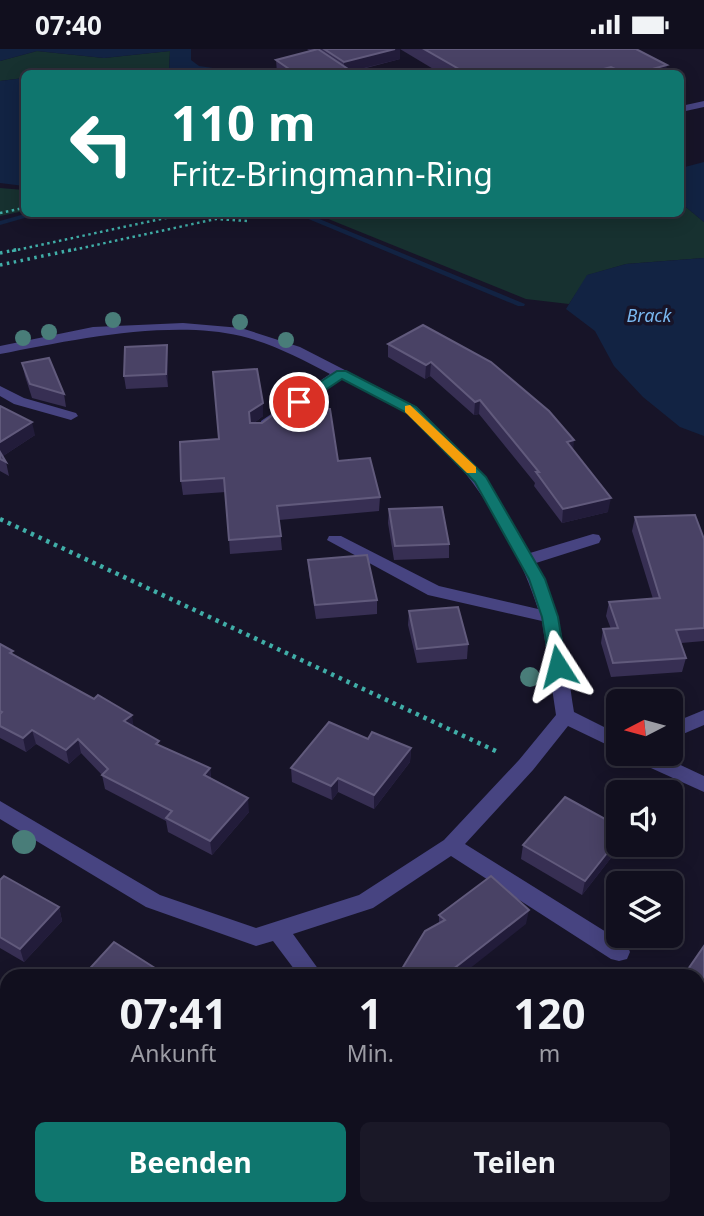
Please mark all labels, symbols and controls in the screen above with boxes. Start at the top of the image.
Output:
text: 07:40 [35,7,102,43]
text: 110 m [171,89,316,155]
icon: left [56,98,147,189]
text: Fritz-Bringmann-Ring [171,152,493,195]
water label: Brack [627,303,673,327]
pin [269,372,329,432]
icon: arrive [280,383,318,421]
position arrow [521,629,595,703]
north arrow [606,689,682,767]
map controls [606,689,683,948]
button: sound [606,780,683,857]
button: layers [606,871,683,948]
text: 07:41 [119,984,227,1041]
text: 1 [358,984,382,1041]
text: 120 [513,984,586,1041]
text: Ankunft [130,1037,216,1069]
text: Min. [347,1037,394,1069]
text: m [539,1037,560,1069]
button: Beenden [35,1122,346,1202]
button: Teilen [360,1122,670,1202]

